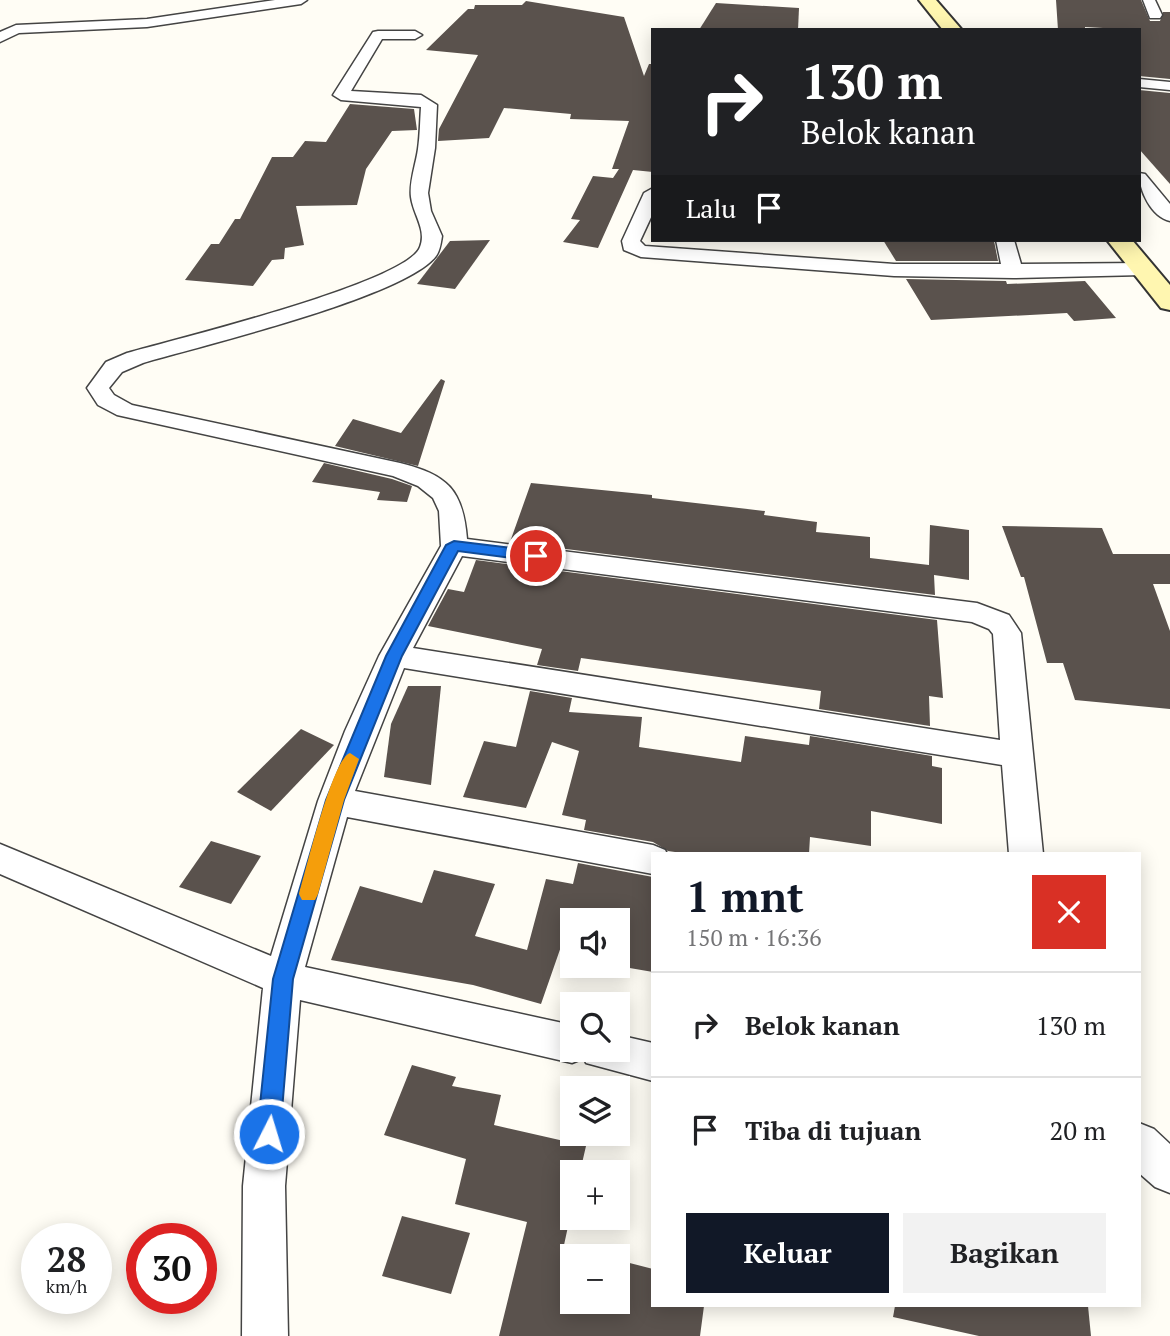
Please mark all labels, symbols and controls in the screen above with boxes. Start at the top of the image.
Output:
text: 130 m [801,48,943,113]
icon: right [686,56,777,147]
text: Belok kanan [801,111,975,153]
icon: arrive [750,189,788,227]
text: Lalu [686,191,736,225]
pin [506,526,566,586]
icon: arrive [517,537,555,575]
text: 1 mnt [686,868,804,924]
button: close [1032,875,1106,949]
map controls [560,908,630,1314]
button: sound [560,908,630,978]
text: 150 m · 16:36 [686,922,821,953]
button: search [560,992,630,1062]
icon: right [686,1006,724,1044]
text: Belok kanan [745,1008,900,1042]
text: 130 m [1036,1008,1106,1042]
button: layers [560,1076,630,1146]
position arrow [232,1097,306,1171]
icon: arrive [686,1111,724,1149]
text: Tiba di tujuan [745,1113,921,1147]
text: 20 m [1050,1113,1106,1147]
button: + [560,1160,630,1230]
button: Keluar [686,1213,889,1293]
button: Bagikan [903,1213,1106,1293]
speed limit sign: 30 [126,1223,217,1314]
text: 28 [47,1236,86,1282]
button: − [560,1244,630,1314]
text: km/h [46,1274,87,1298]

